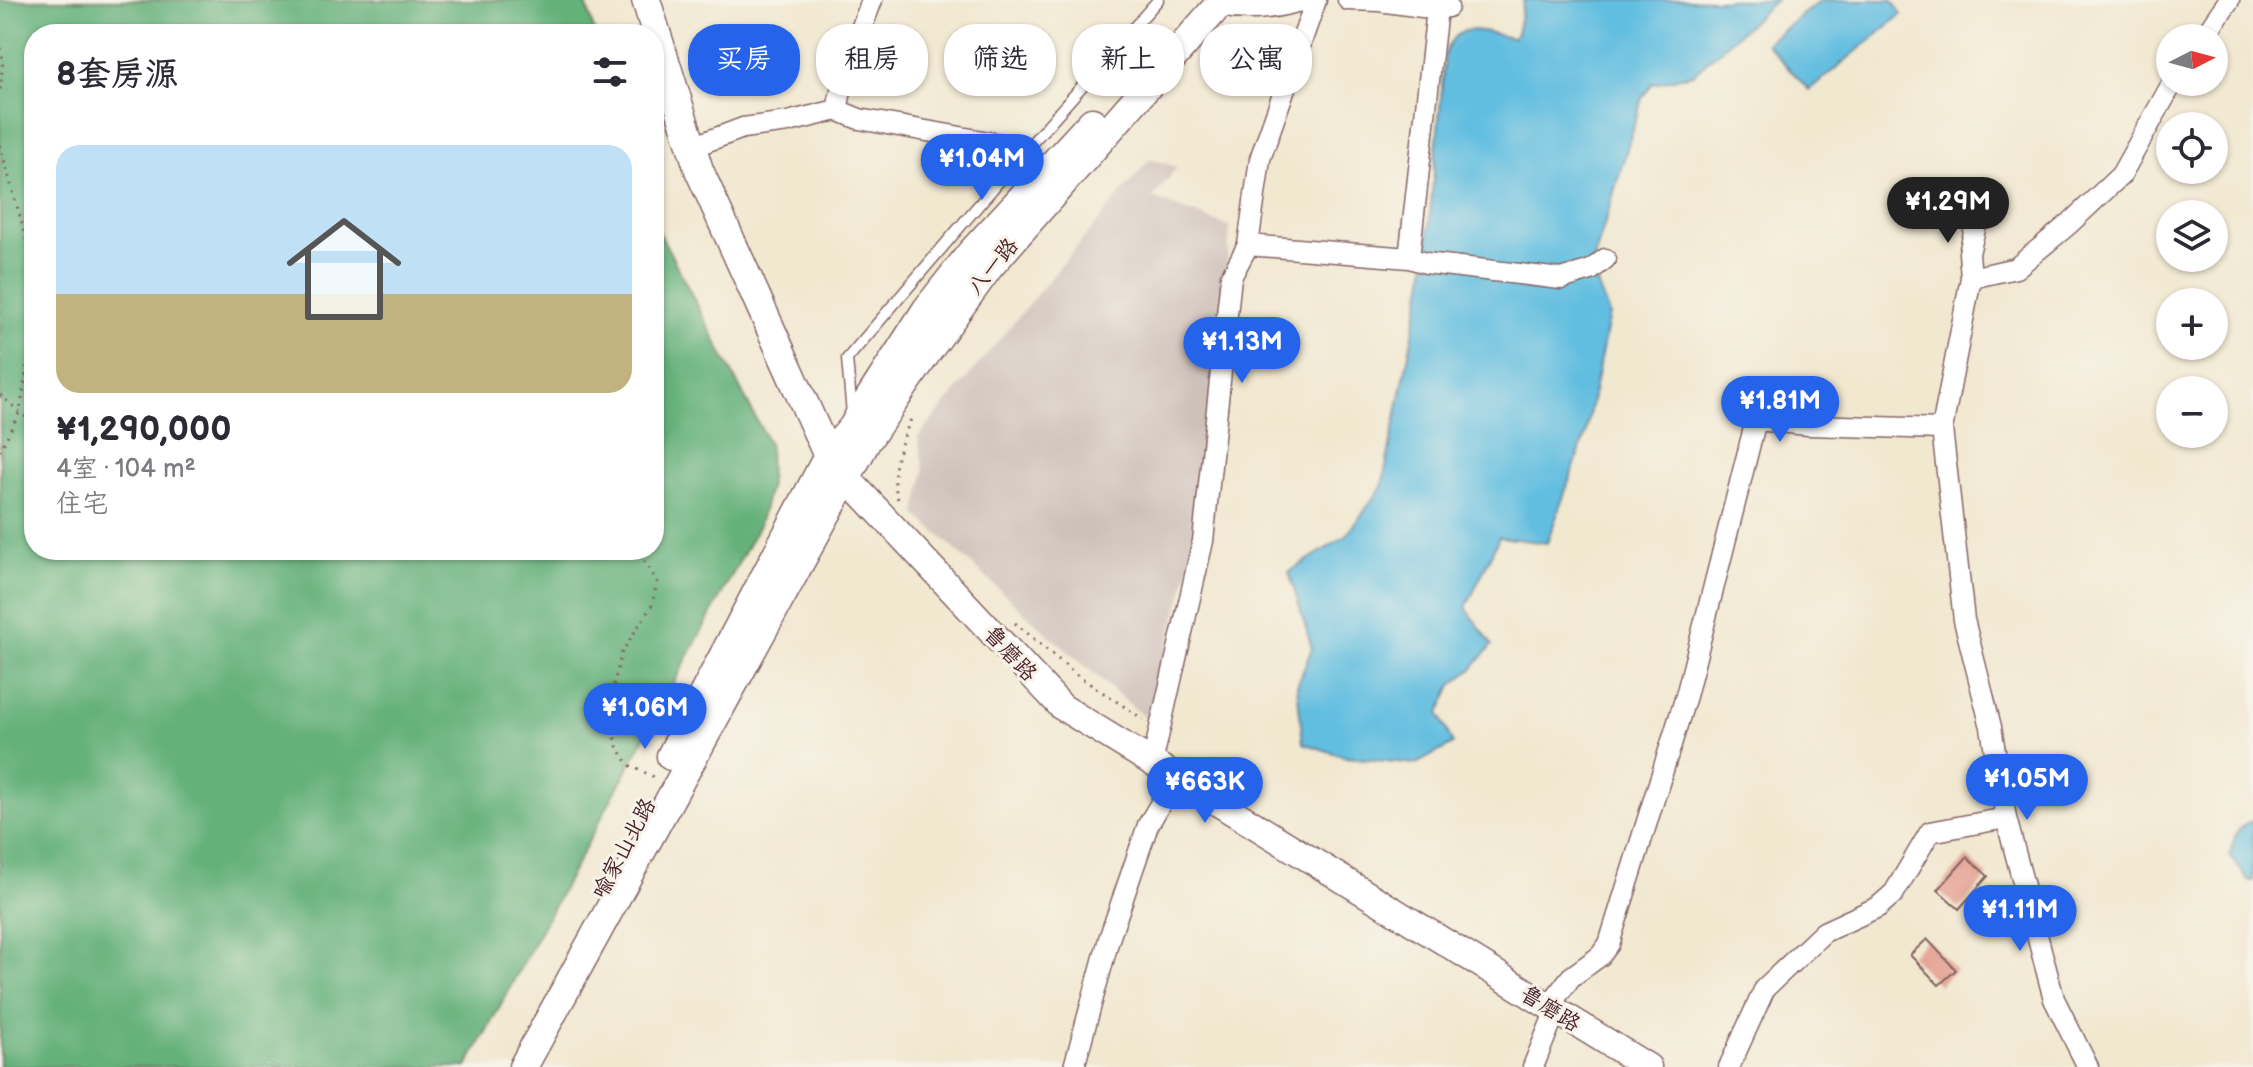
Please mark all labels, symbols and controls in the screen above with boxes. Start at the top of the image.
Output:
chip: 买房 [688,24,800,96]
chip: 租房 [816,24,928,96]
chip: 筛选 [944,24,1056,96]
chip: 新上 [1072,24,1184,96]
chip: 公寓 [1200,24,1312,96]
north arrow [2156,24,2228,96]
map controls [2156,24,2228,448]
icon: filters [588,50,632,94]
text: 8套房源 [56,54,178,95]
button: locate [2156,112,2228,184]
pin: ¥1.04M [917,134,1047,202]
text: ¥1.04M [939,144,1025,175]
pin: ¥1.29M [1883,177,2013,245]
text: ¥1.29M [1905,187,1991,218]
icon: home [272,197,416,341]
button: layers [2156,200,2228,272]
street label: 八一路 [962,233,1024,301]
button: + [2156,288,2228,360]
pin: ¥1.13M [1177,317,1307,385]
text: ¥1.13M [1201,327,1283,358]
pin: ¥1.81M [1715,376,1845,444]
button: − [2156,376,2228,448]
text: ¥1.81M [1739,386,1821,417]
text: ¥1,290,000 [56,409,231,450]
text: 4室 · 104 m² [56,454,196,485]
text: 住宅 [56,489,108,520]
street label: 鲁磨路 [978,621,1042,687]
pin: ¥1.06M [580,683,710,751]
text: ¥1.06M [601,693,689,724]
pin: ¥1.05M [1962,754,2092,822]
pin: ¥663K [1149,757,1261,825]
text: ¥1.05M [1984,764,2070,795]
text: ¥663K [1165,767,1245,798]
street label: 喻家山北路 [587,794,662,904]
pin: ¥1.11M [1955,885,2085,953]
text: ¥1.11M [1982,895,2058,926]
street label: 鲁磨路 [1515,980,1585,1038]

